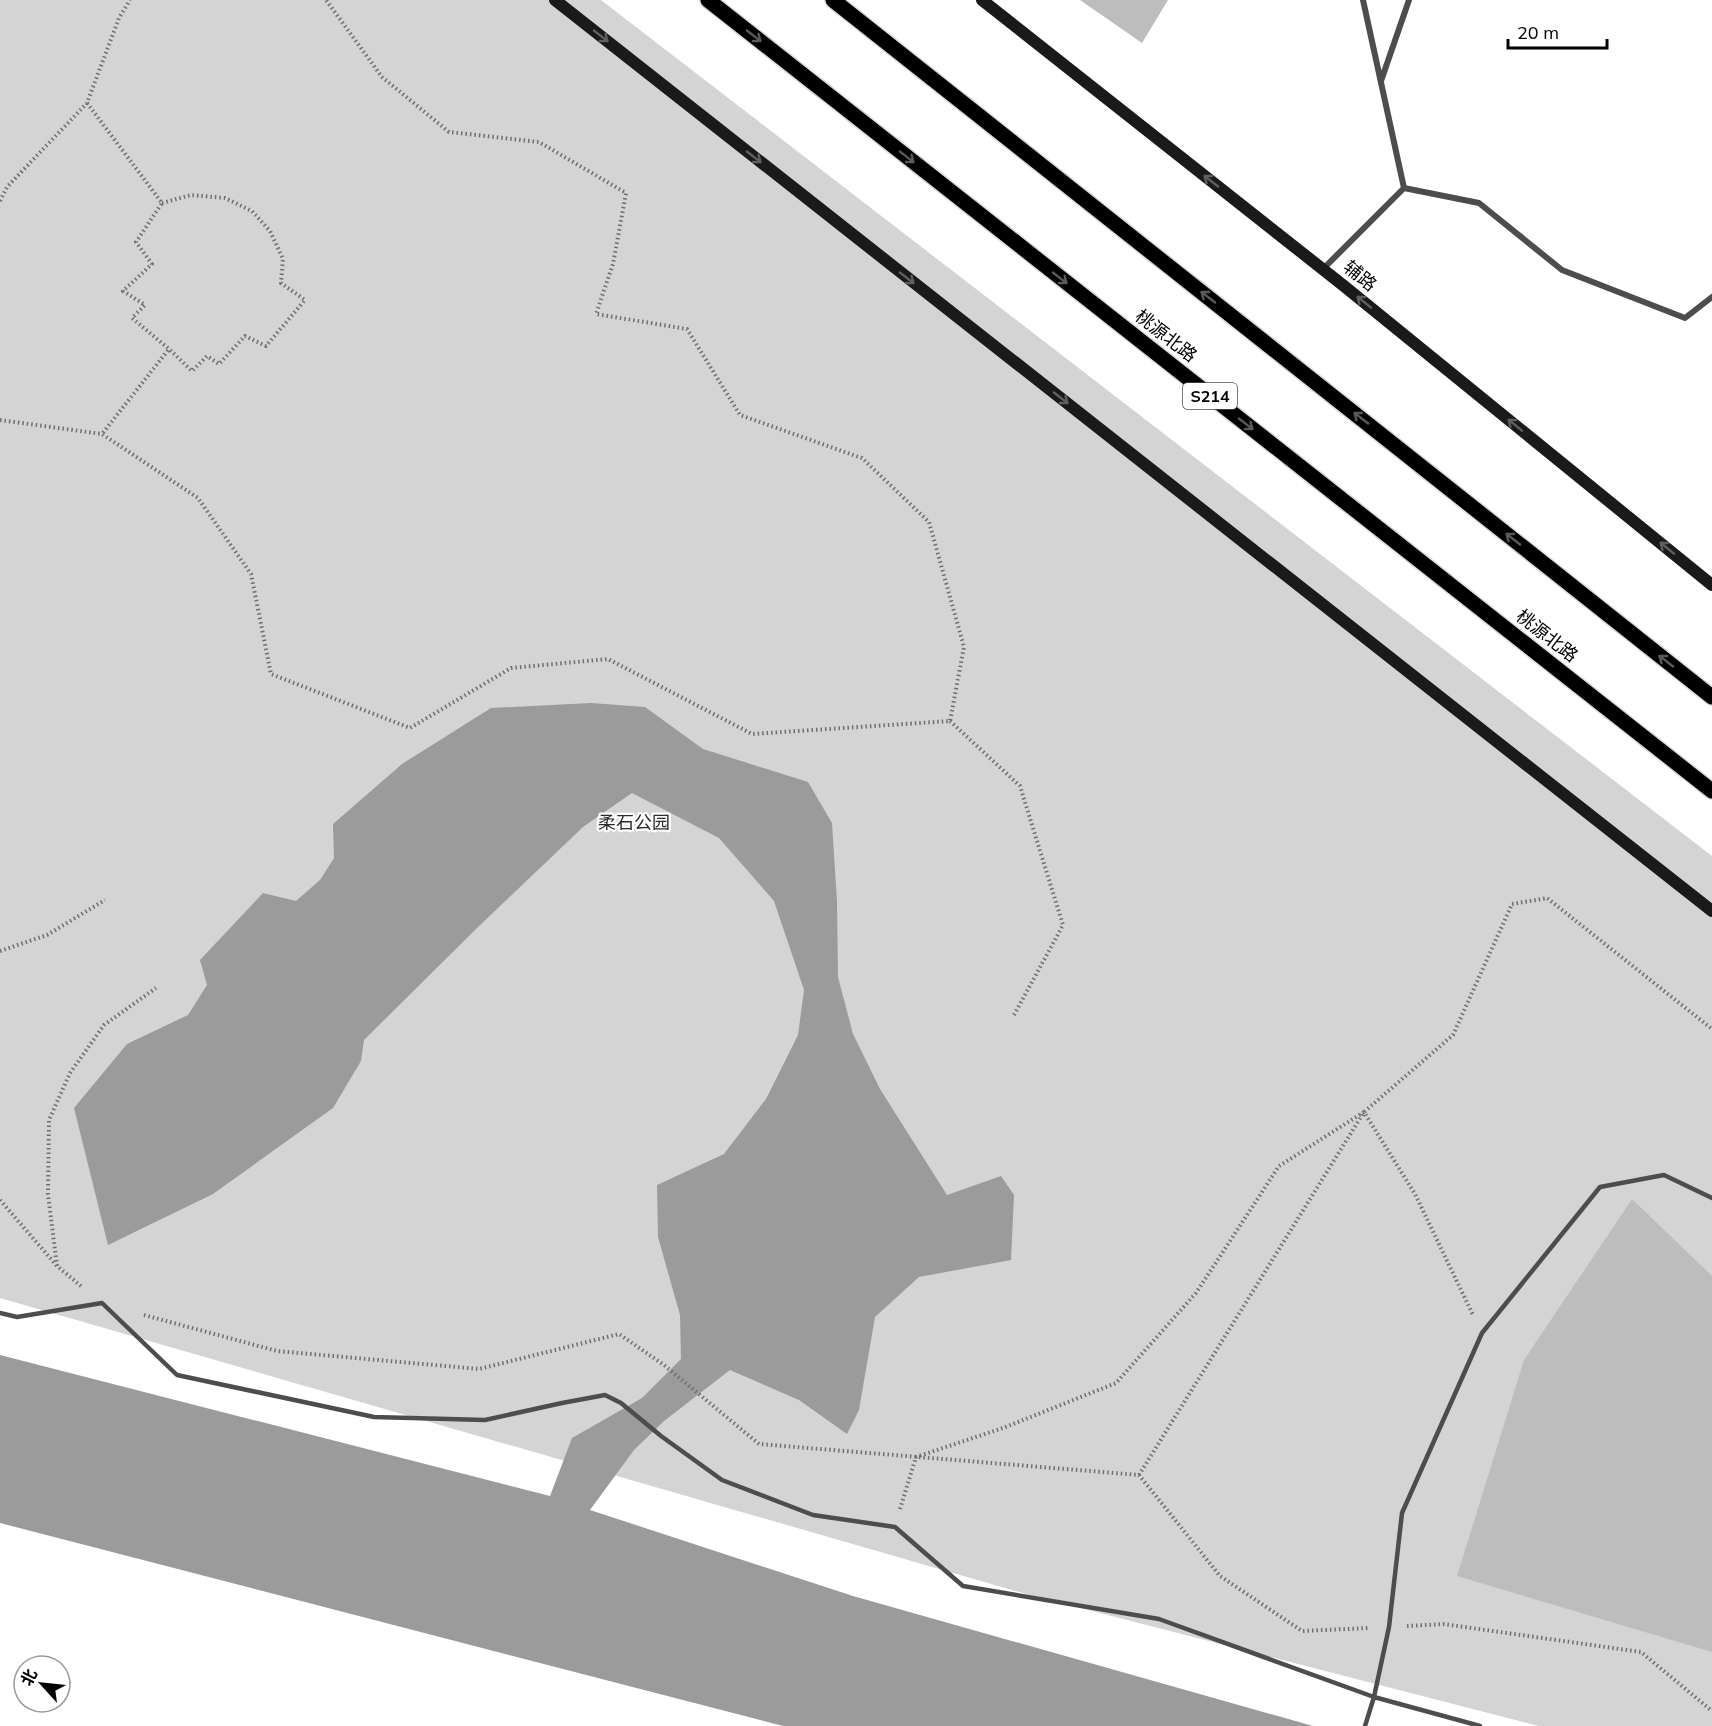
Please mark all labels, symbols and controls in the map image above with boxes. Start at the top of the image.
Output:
scale bar [1508,12,1607,50]
text: 20 m [1517,21,1559,44]
one-way arrow [593,30,609,43]
one-way arrow [746,30,762,43]
one-way arrow [746,150,762,163]
one-way arrow [899,150,915,163]
one-way arrow [1203,175,1219,188]
street label: 辅路 [1339,255,1382,296]
one-way arrow [899,271,915,284]
one-way arrow [1052,271,1068,284]
one-way arrow [1200,290,1216,303]
one-way arrow [1357,295,1372,309]
street label: 桃源北路 [1131,304,1202,367]
road number: S214 [1183,383,1237,409]
one-way arrow [1052,392,1068,405]
one-way arrow [1353,412,1369,425]
one-way arrow [1238,418,1254,431]
one-way arrow [1508,418,1523,432]
one-way arrow [1506,533,1522,546]
one-way arrow [1659,542,1675,555]
street label: 桃源北路 [1512,604,1583,667]
one-way arrow [1658,654,1674,667]
park label: 柔石公园 [598,811,670,834]
north arrow [12,1654,72,1714]
text: 北 [16,1666,41,1689]

